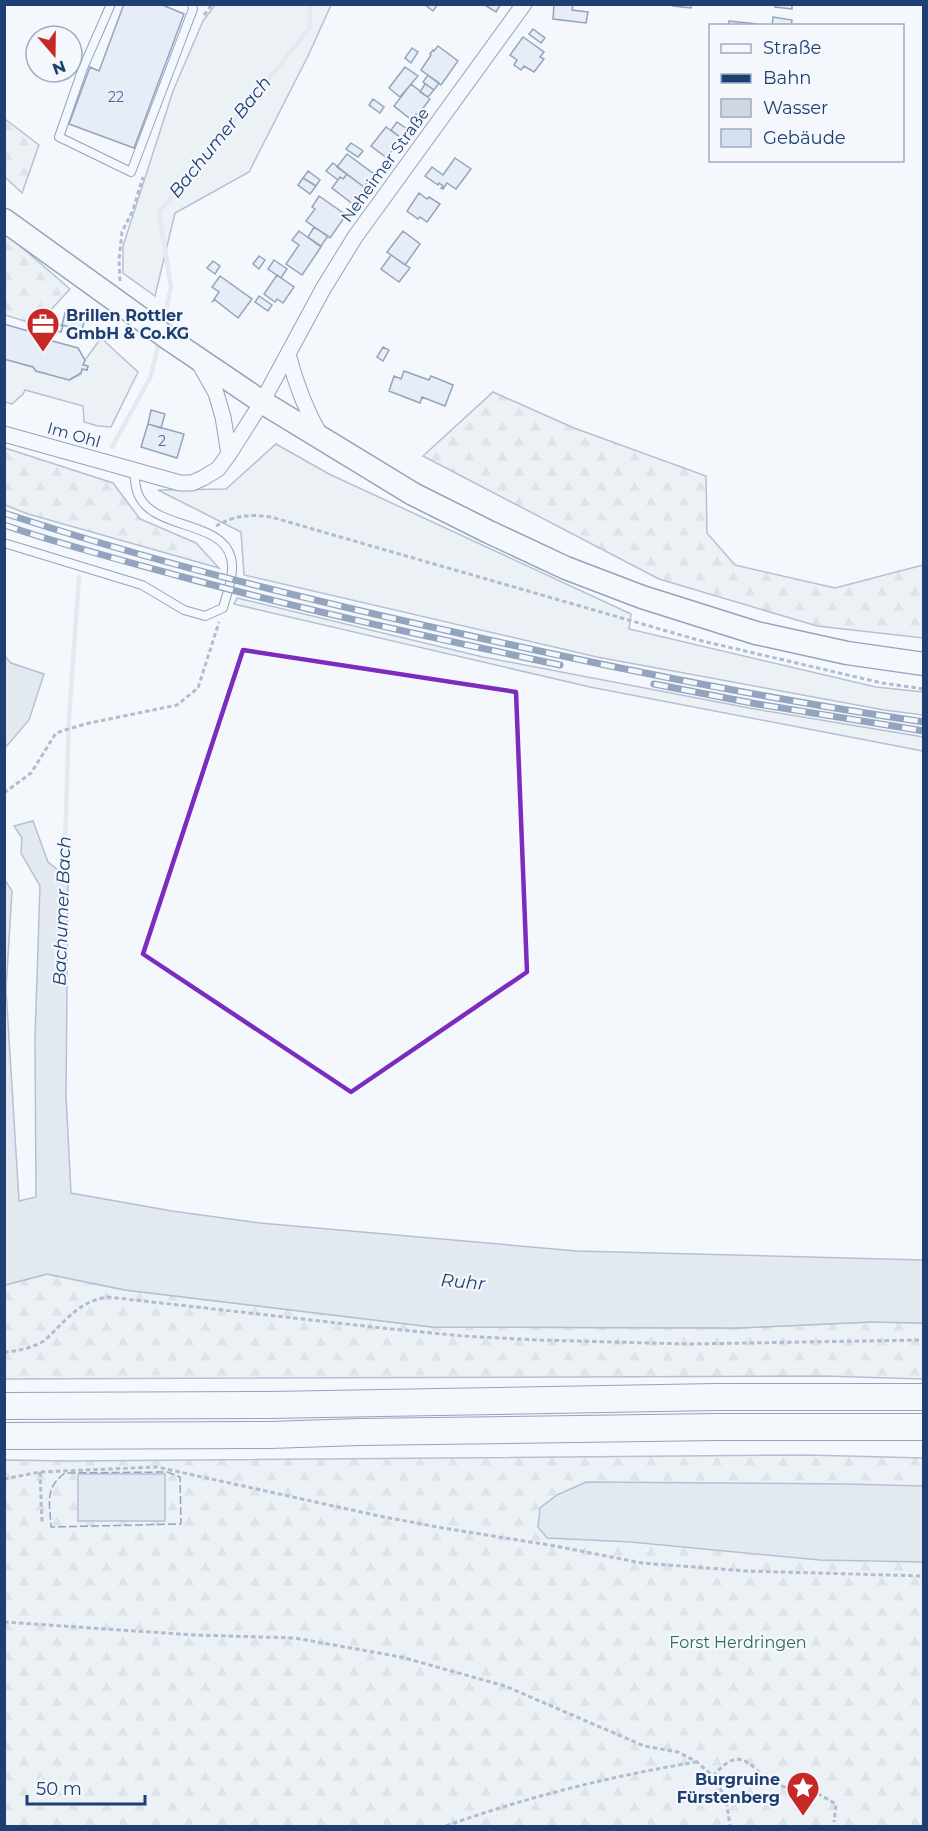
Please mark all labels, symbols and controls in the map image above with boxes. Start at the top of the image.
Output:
north arrow [24,24,84,84]
legend [709,24,904,162]
text: Straße [763,37,822,59]
text: N [50,56,68,79]
text: Bahn [763,67,812,89]
water label: Bachumer Bach [164,72,276,202]
house number: 22 [108,88,124,106]
text: Wasser [763,97,828,119]
street label: Neheimer Straße [337,104,433,226]
text: Gebäude [763,127,846,149]
office icon: Brillen Rottler GmbH & Co.KG [25,306,61,353]
place label: Brillen Rottler GmbH & Co.KG [66,306,189,343]
street label: Im Ohl [45,418,103,452]
house number: 2 [158,432,166,450]
water label: Bachumer Bach [48,836,76,986]
water label: Ruhr [440,1269,487,1295]
park label: Forst Herdringen [669,1633,807,1652]
scale bar [27,1768,146,1806]
place label: Burgruine Fürstenberg [677,1770,780,1807]
place icon: Burgruine Fürstenberg [785,1770,821,1817]
text: 50 m [36,1778,82,1800]

